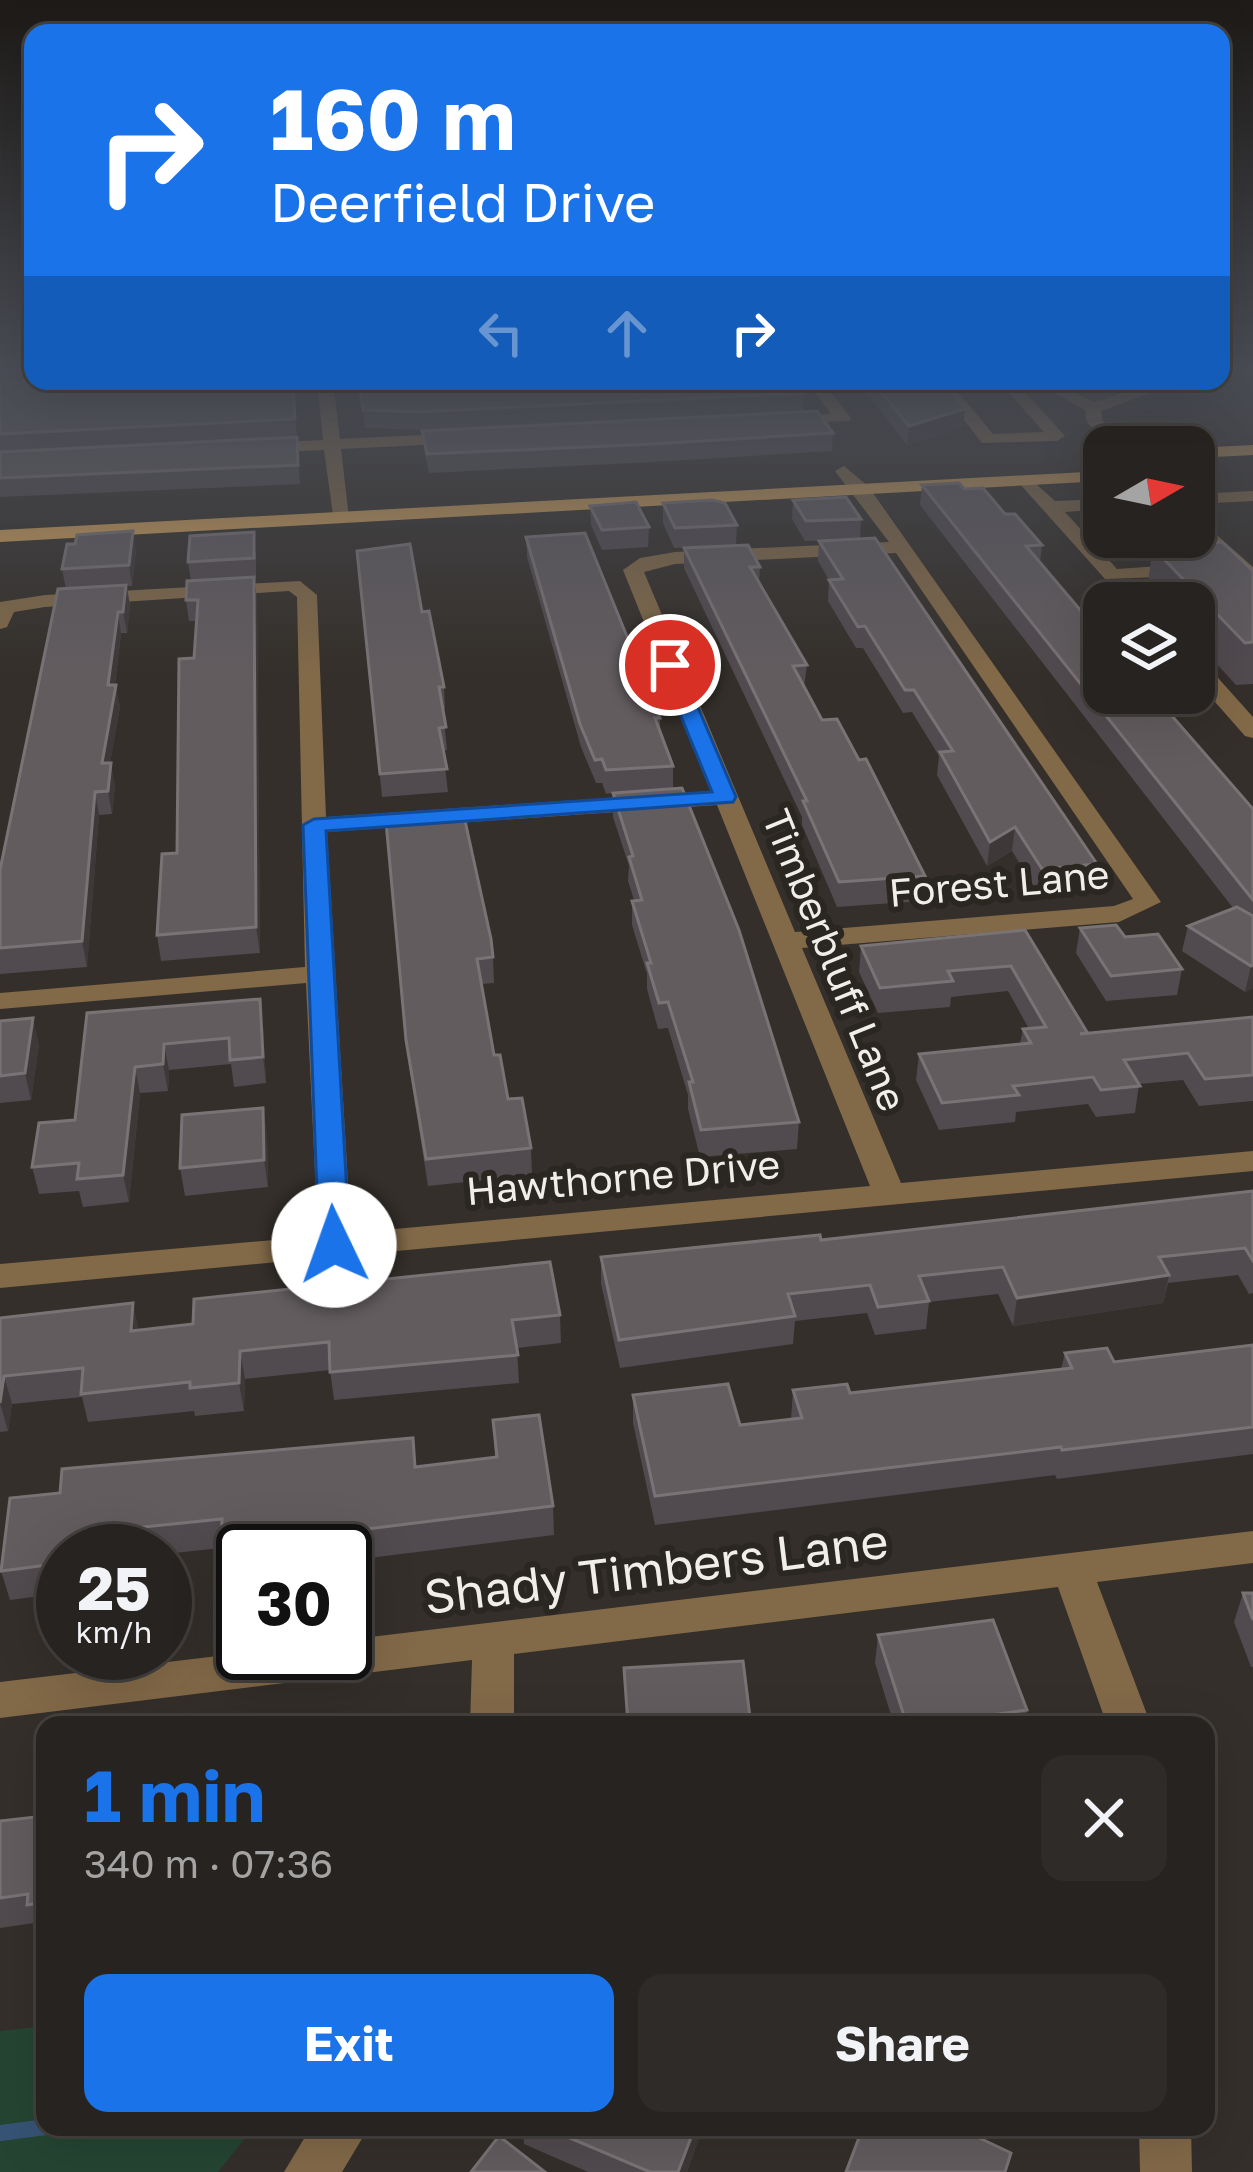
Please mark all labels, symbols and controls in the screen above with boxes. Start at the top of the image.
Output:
text: 160 m [270,68,516,168]
icon: right [72,72,228,228]
text: Deerfield Drive [270,169,655,234]
icon: left [468,300,534,366]
icon: ahead [594,300,660,366]
icon: right [720,300,786,366]
north arrow [1083,426,1215,558]
map controls [1083,426,1215,714]
button: layers [1083,582,1215,714]
pin [619,614,721,716]
icon: arrive [637,632,703,698]
street label: Timberbluff Lane [753,802,917,1118]
street label: Forest Lane [887,850,1111,916]
street label: Hawthorne Drive [464,1140,782,1214]
position arrow [271,1182,397,1308]
street label: Shady Timbers Lane [421,1511,891,1625]
speed limit sign: 30 [216,1524,372,1680]
text: 25 [77,1551,151,1623]
text: km/h [76,1614,152,1650]
text: 1 min [84,1751,265,1838]
button: close [1041,1755,1167,1881]
text: 340 m · 07:36 [84,1840,333,1887]
button: Exit [84,1974,614,2112]
button: Share [638,1974,1167,2112]

